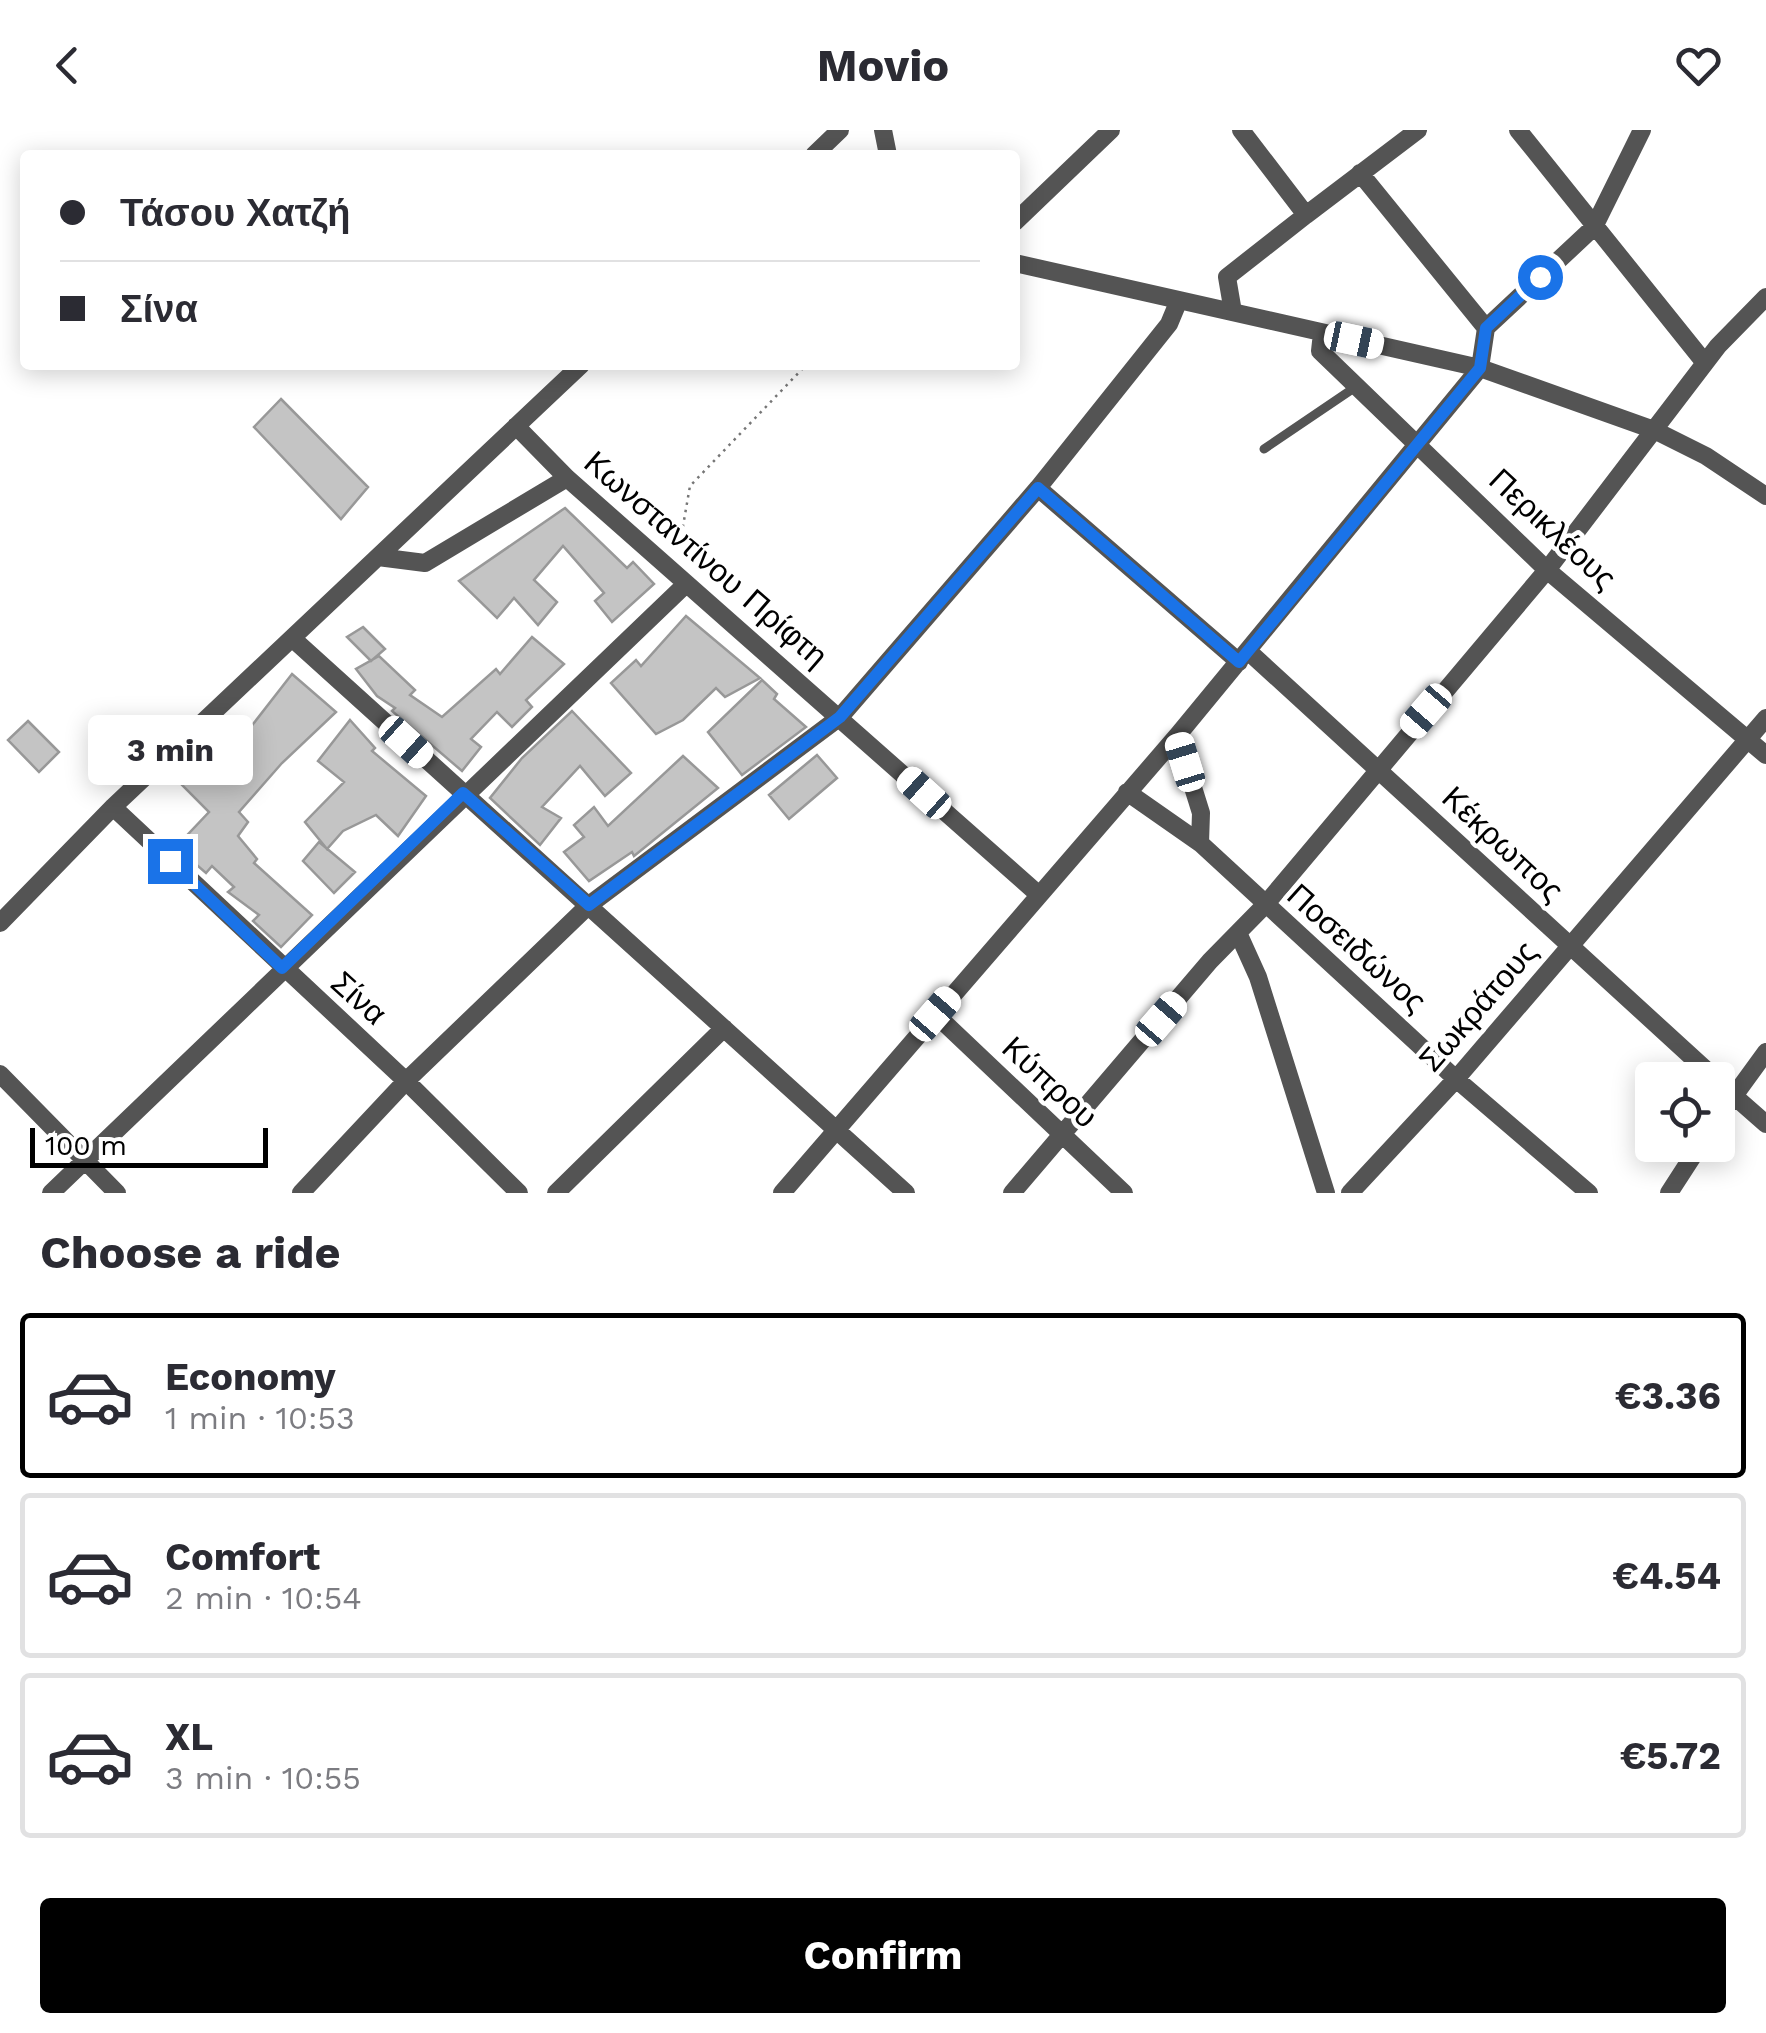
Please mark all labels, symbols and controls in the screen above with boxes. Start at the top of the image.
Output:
icon: back [40,38,95,93]
icon: heart [1671,38,1726,93]
text: Movio [817,39,949,92]
text: Τάσου Χατζή [120,191,350,235]
route start [1518,255,1563,300]
text: Σίνα [120,287,198,331]
car [1322,319,1386,361]
street label: Κωνσταντίνου Πρίφτη [577,443,835,675]
street label: Περικλέους [1482,461,1624,597]
car [1395,679,1457,743]
car [374,711,438,773]
callout: 3 min [88,716,252,786]
car [1162,729,1208,795]
text: 3 min [127,731,214,769]
car [892,762,956,824]
street label: Κέκρωπος [1435,778,1571,910]
route end [148,839,193,884]
street label: Ποσειδώνος [1280,876,1434,1020]
street label: Σωκράτους [1411,933,1545,1079]
street label: Σίνα [323,963,395,1033]
car [904,982,966,1046]
car [1130,987,1192,1051]
street label: Κύπρου [995,1029,1105,1135]
map controls [1635,1062,1735,1162]
button: locate [1635,1062,1735,1162]
scale bar [30,1123,268,1168]
text: 100 m [45,1129,127,1162]
text: Choose a ride [40,1226,340,1279]
icon: car [45,1351,135,1441]
text: Economy [165,1355,336,1399]
text: €3.36 [1615,1374,1721,1418]
text: 1 min · 10:53 [165,1399,355,1437]
icon: car [45,1531,135,1621]
text: Comfort [165,1535,320,1579]
text: €4.54 [1612,1554,1721,1598]
text: 2 min · 10:54 [165,1579,362,1617]
icon: car [45,1711,135,1801]
text: XL [165,1715,213,1759]
text: €5.72 [1620,1734,1721,1778]
text: 3 min · 10:55 [165,1759,361,1797]
button: Confirm [40,1898,1726,2013]

